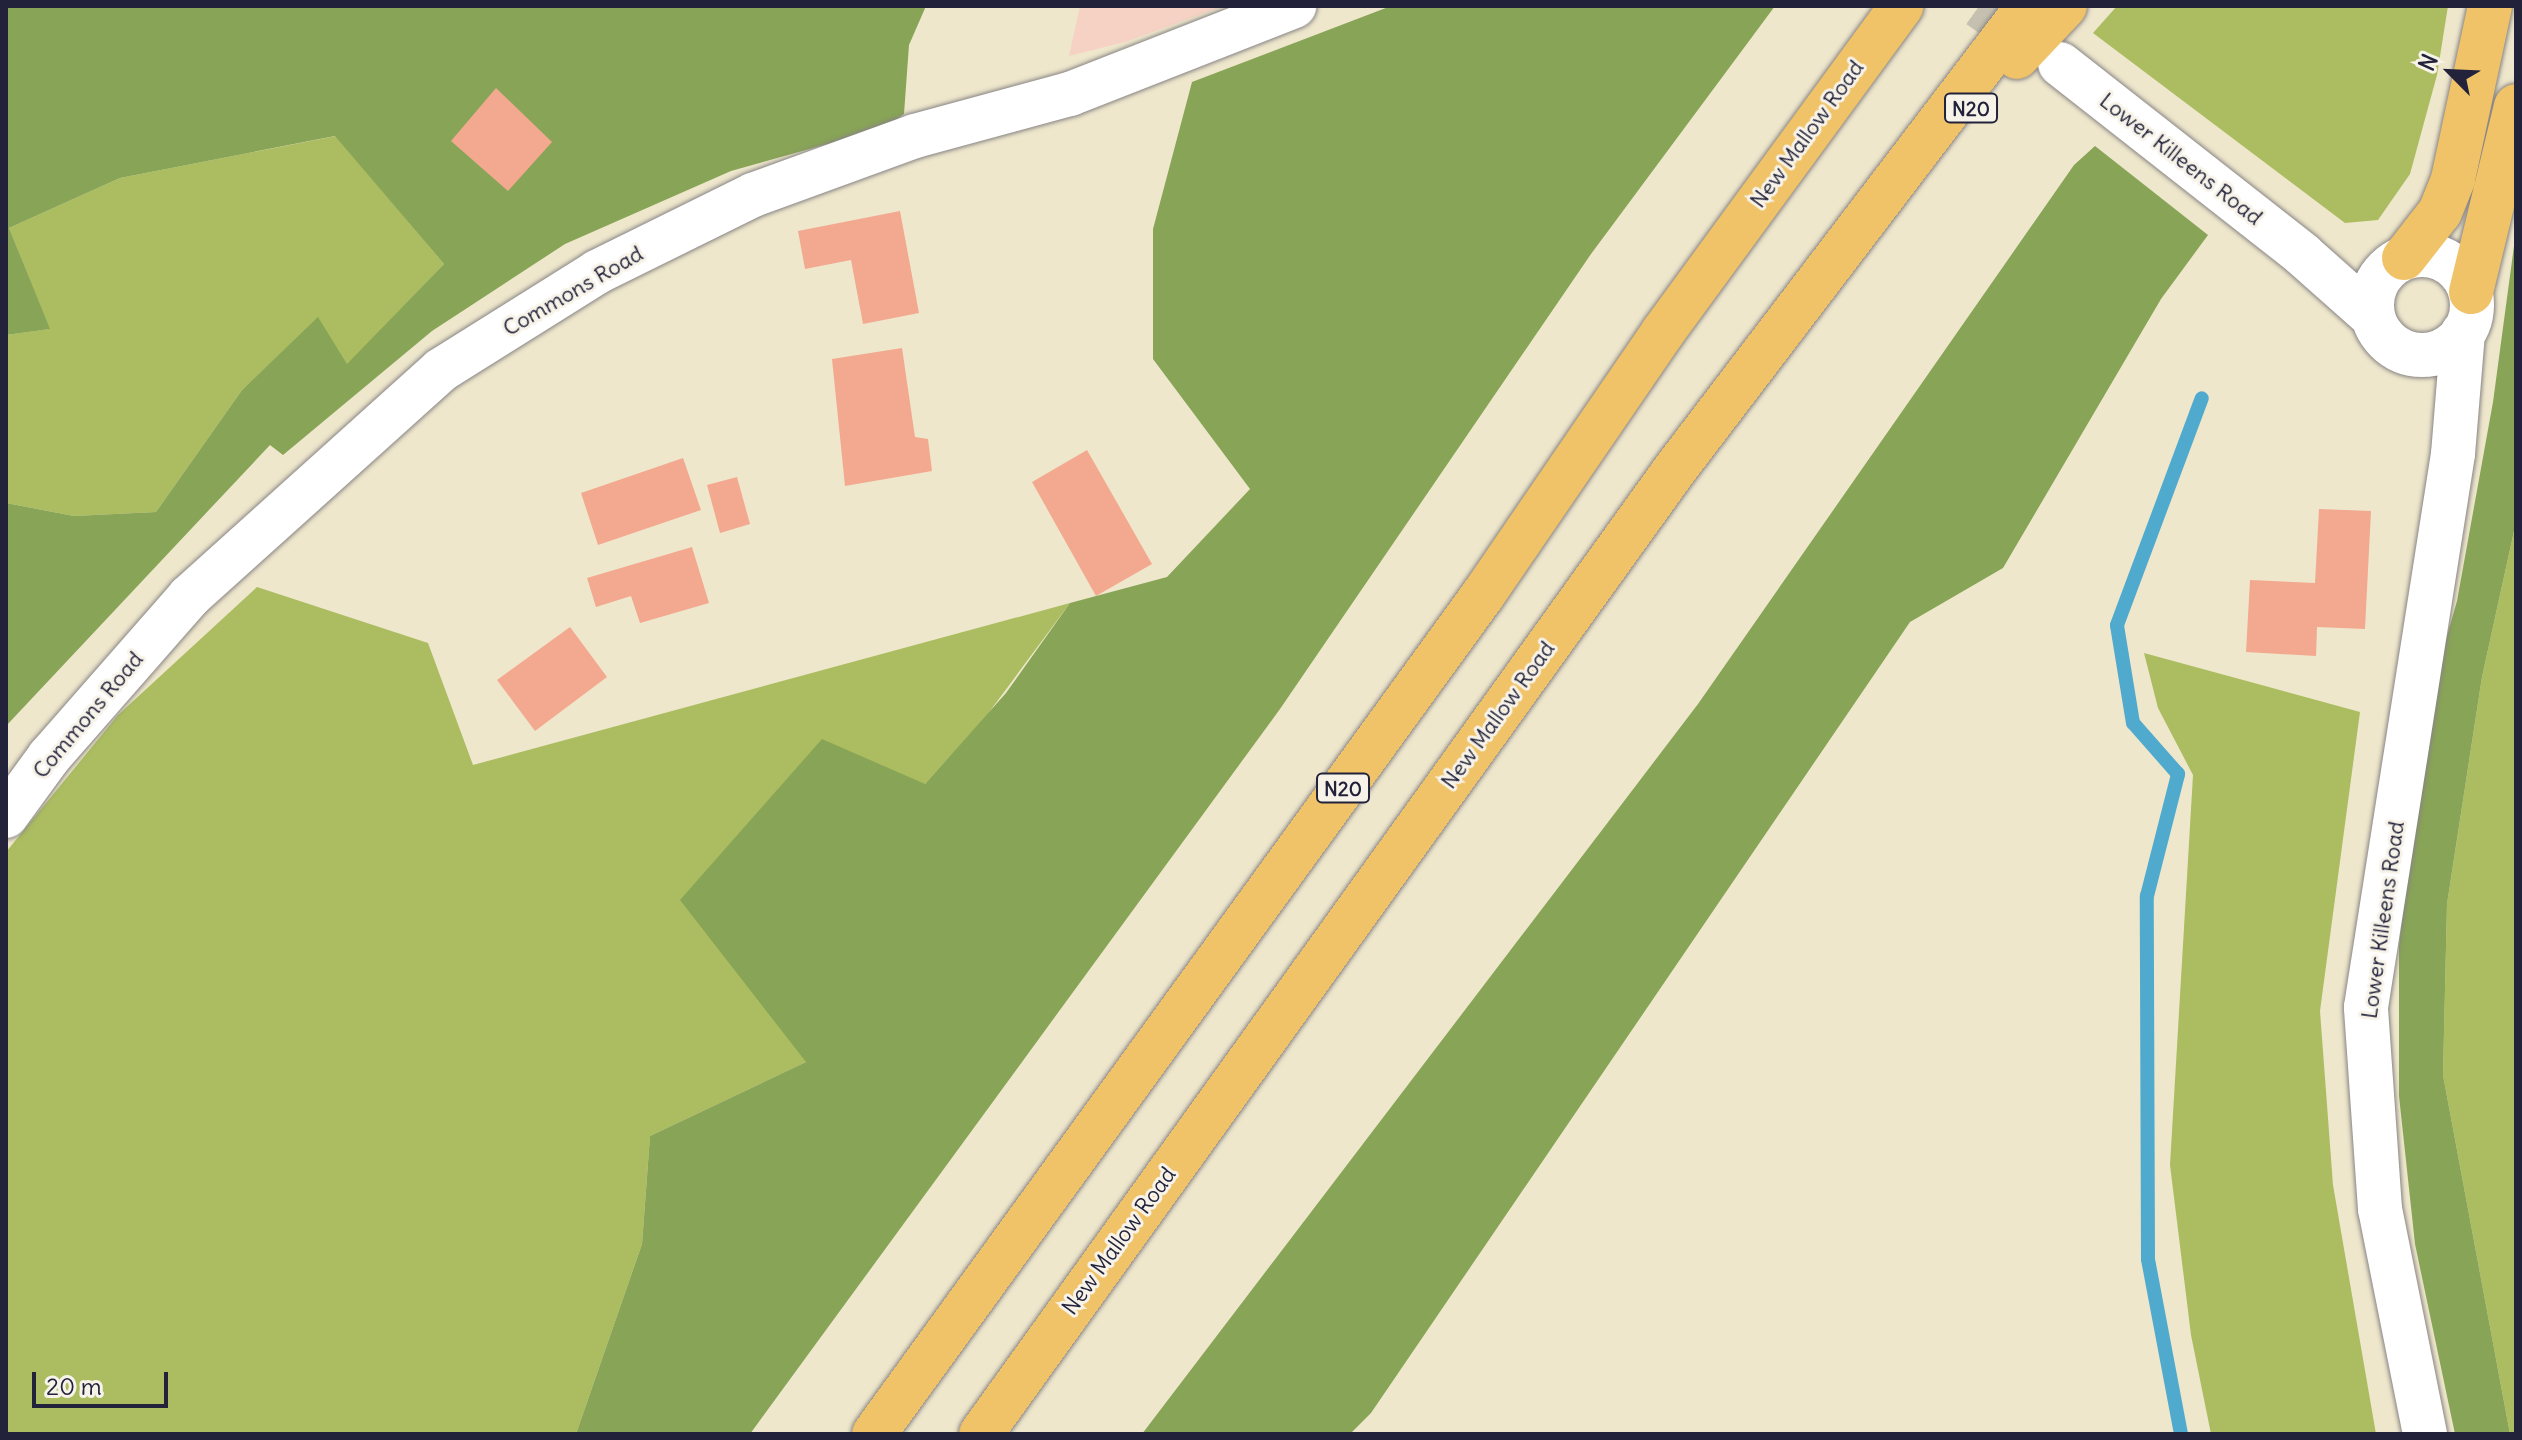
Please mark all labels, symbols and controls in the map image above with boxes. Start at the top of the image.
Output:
north arrow [2410,32,2490,112]
text: N [2412,50,2444,75]
street label: New Mallow Road [1745,55,1869,213]
street label: Lower Killeens Road [2094,87,2268,231]
road number: N20 [1943,92,1999,124]
street label: Commons Road [498,240,648,342]
street label: New Mallow Road [1436,636,1560,794]
street label: Commons Road [27,646,149,784]
road number: N20 [1315,772,1371,804]
street label: Lower Killeens Road [2356,820,2410,1020]
street label: New Mallow Road [1057,1162,1181,1320]
scale bar [36,1356,172,1406]
text: 20 m [46,1371,102,1401]

